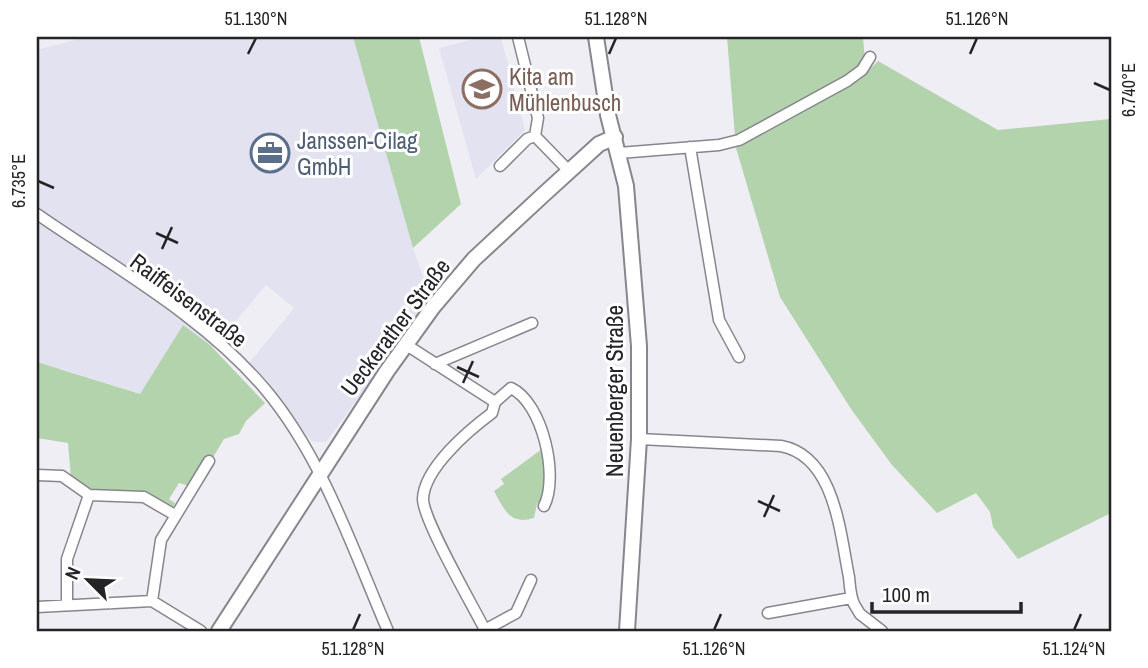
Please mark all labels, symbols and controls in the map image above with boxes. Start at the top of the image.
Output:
text: 51.130°N [225,6,288,31]
text: 51.128°N [585,6,648,31]
text: 51.126°N [946,6,1009,31]
place label: Kita am Mühlenbusch [509,61,621,118]
text: 6.740°E [1116,63,1141,117]
school or university icon: Kita am Mühlenbusch [461,68,503,110]
place label: Janssen-Cilag GmbH [297,125,418,182]
office icon: Janssen-Cilag GmbH [249,132,291,174]
text: 6.735°E [6,154,31,208]
street label: Raiffeisenstraße [124,246,254,354]
street label: Ueckerather Straße [333,252,457,402]
street label: Neuenberger Straße [599,305,630,477]
north arrow [52,546,122,616]
text: N [58,563,87,584]
scale bar [872,570,1020,614]
text: 100 m [882,580,930,609]
text: 51.128°N [322,636,385,661]
text: 51.126°N [683,636,746,661]
text: 51.124°N [1043,636,1106,661]

